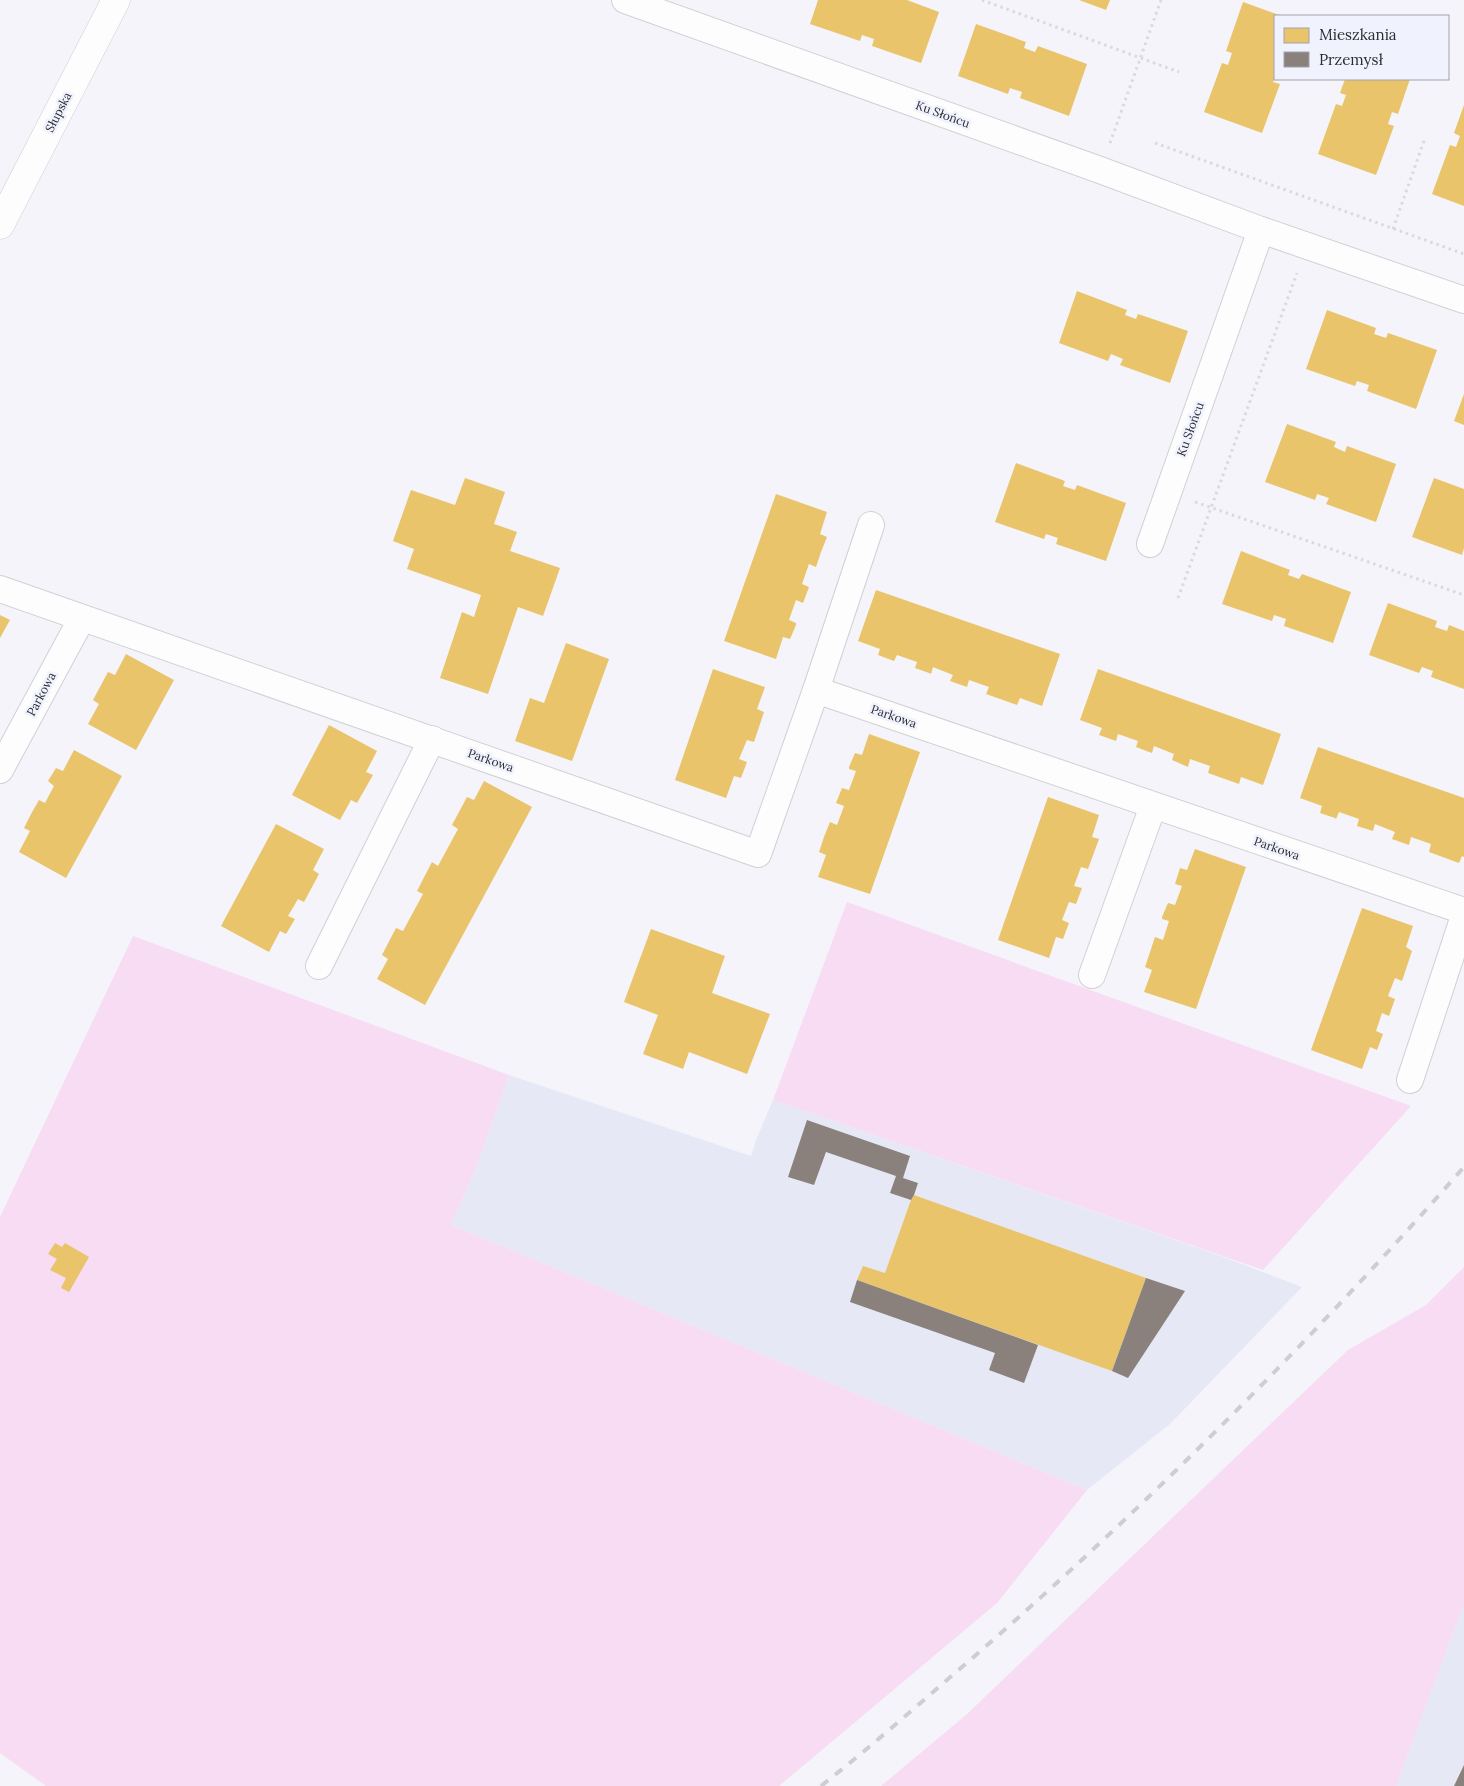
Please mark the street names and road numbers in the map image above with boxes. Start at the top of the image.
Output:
street label: Słupska [42,89,74,135]
street label: Ku Słońcu [914,97,972,131]
street label: Ku Słońcu [1173,400,1207,458]
street label: Parkowa [23,670,59,718]
street label: Parkowa [869,701,919,731]
street label: Parkowa [466,745,516,775]
street label: Parkowa [1252,833,1302,863]

